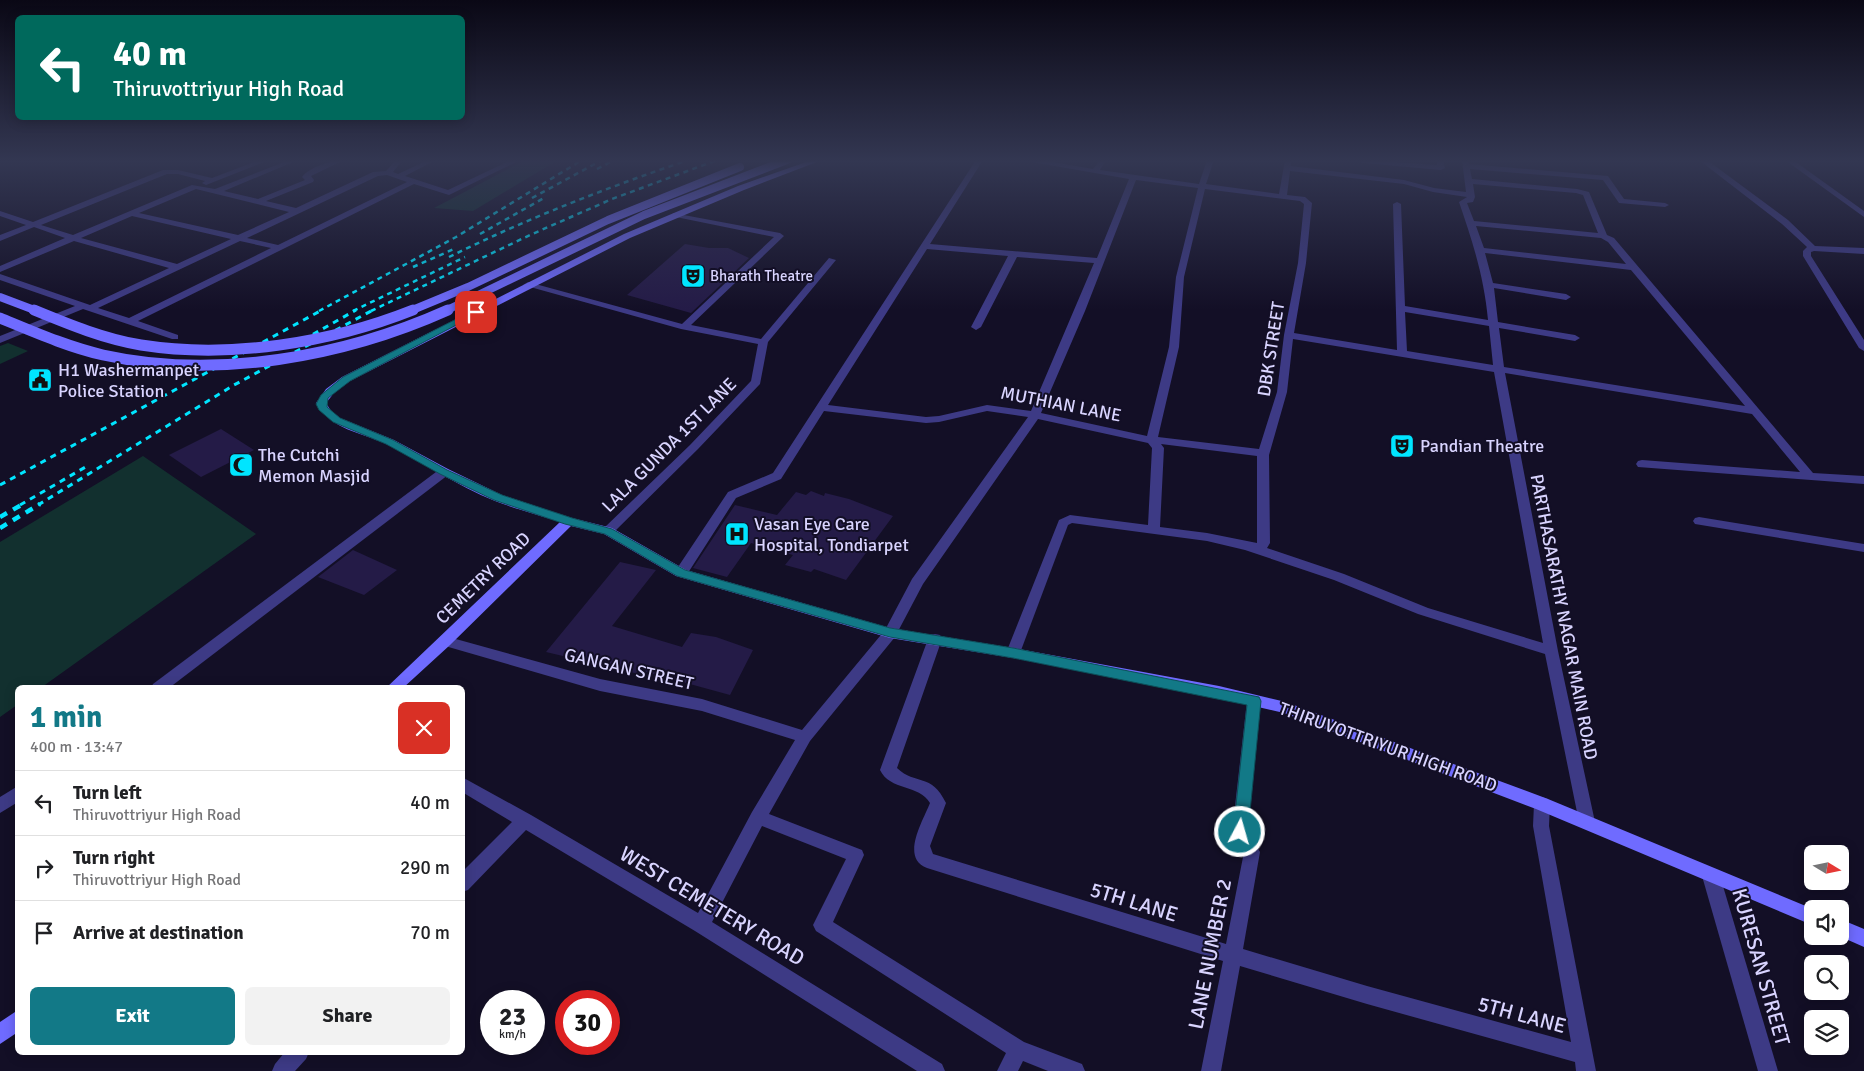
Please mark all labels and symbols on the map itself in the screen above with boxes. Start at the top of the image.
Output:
theatre icon: Bharath Theatre [680,263,706,289]
place label: Bharath Theatre [710,267,813,285]
pin [455,291,497,333]
street label: DBK STREET [1253,300,1289,398]
place label: H1 Washermanpet Police Station [58,359,199,402]
public building icon: H1 Washermanpet Police Station [27,367,53,393]
street label: LALA GUNDA 1ST LANE [597,373,741,517]
street label: MUTHIAN LANE [999,382,1123,426]
theatre icon: Pandian Theatre [1389,433,1415,459]
place label: Pandian Theatre [1420,435,1544,457]
place label: The Cutchi Memon Masjid [258,444,370,487]
mosque icon: The Cutchi Memon Masjid [228,452,254,478]
street label: PARTHASARATHY NAGAR MAIN ROAD [1525,472,1603,762]
place label: Vasan Eye Care Hospital, Tondiarpet [754,513,909,556]
hospital icon: Vasan Eye Care Hospital, Tondiarpet [724,521,750,547]
street label: CEMETRY ROAD [431,527,535,629]
street label: GANGAN STREET [562,643,696,695]
street label: THIRUVOTTRIYUR HIGH ROAD [1276,697,1500,797]
position arrow [1213,805,1265,857]
street label: WEST CEMETERY ROAD [615,841,809,971]
north arrow [1804,845,1849,890]
street label: 5TH LANE [1087,876,1181,928]
street label: LANE NUMBER 2 [1183,877,1237,1031]
street label: KURESAN STREET [1726,885,1796,1049]
speed limit sign: 30 [555,990,620,1055]
street label: 5TH LANE [1475,991,1569,1039]

